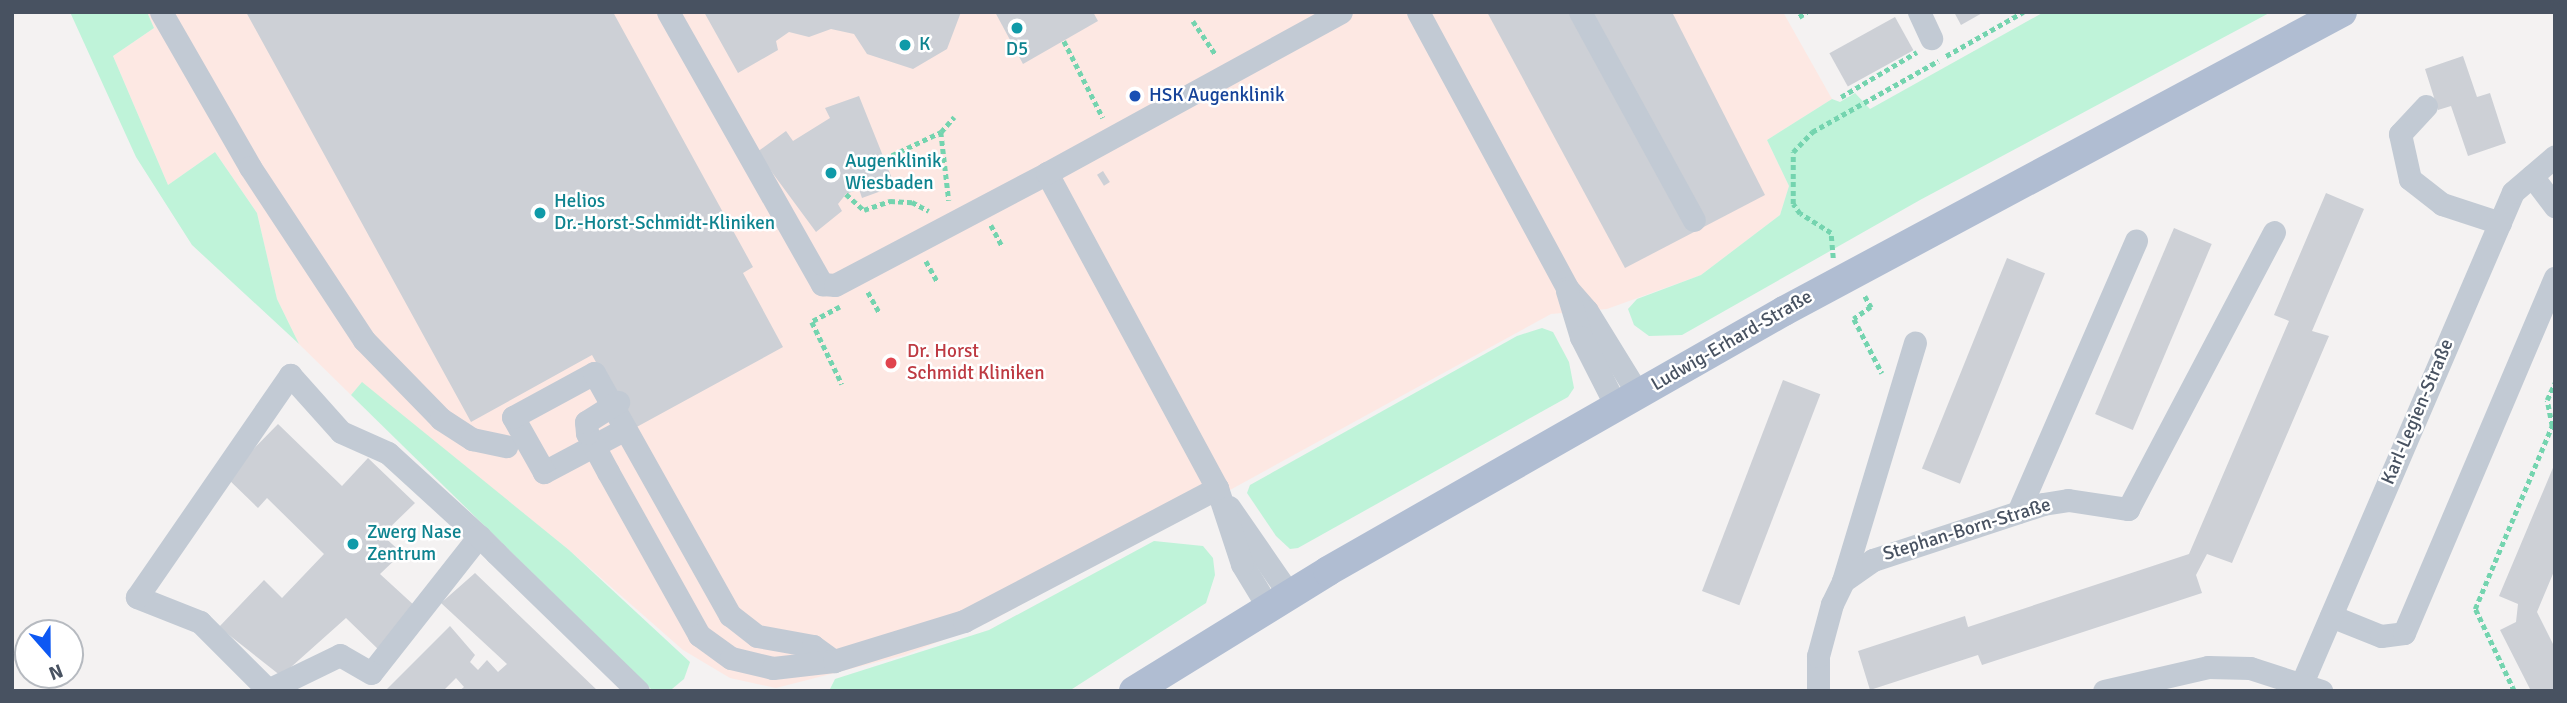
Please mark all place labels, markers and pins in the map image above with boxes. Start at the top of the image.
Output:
marker: D5 [1009,20,1025,36]
place label: K [919,34,930,56]
marker: K [897,37,913,53]
place label: D5 [1006,39,1028,61]
place label: HSK Augenklinik [1149,85,1285,107]
marker: HSK Augenklinik [1127,88,1143,104]
place label: Augenklinik Wiesbaden [845,151,942,195]
marker: Augenklinik Wiesbaden [823,165,839,181]
place label: Helios Dr.-Horst-Schmidt-Kliniken [554,191,775,235]
marker: Helios Dr.-Horst-Schmidt-Kliniken [532,205,548,221]
place label: Dr. Horst Schmidt Kliniken [907,341,1045,385]
marker: Dr. Horst Schmidt Kliniken [881,353,901,373]
place label: Zwerg Nase Zentrum [367,522,461,566]
marker: Zwerg Nase Zentrum [345,536,361,552]

